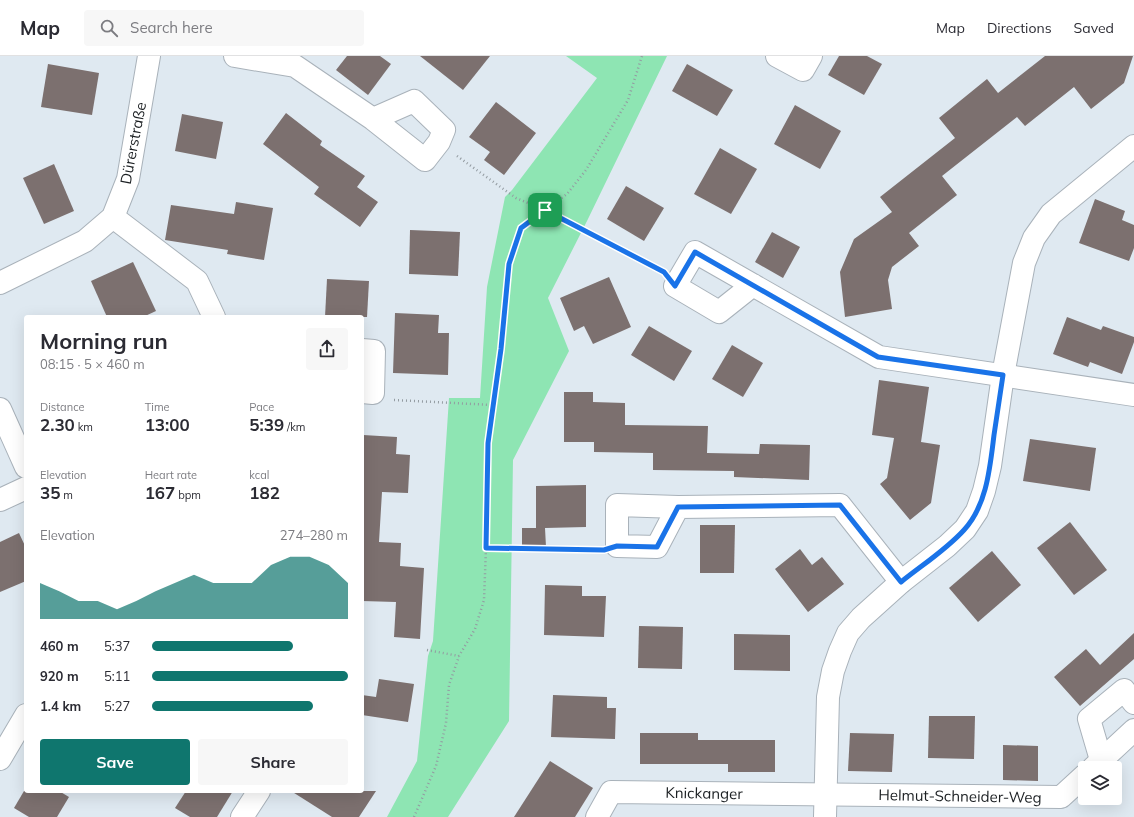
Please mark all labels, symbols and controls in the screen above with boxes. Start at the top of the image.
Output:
search box [84,10,364,46]
text: Map [20,16,60,40]
icon: search [98,17,120,39]
text: Search here [130,18,213,37]
text: Map [936,19,965,37]
text: Directions [987,19,1052,37]
text: Saved [1074,19,1114,37]
street label: Dürerstraße [116,100,150,186]
pin [528,193,562,227]
icon: arrive [534,199,556,221]
text: Morning run [40,327,168,355]
button: share [306,328,348,370]
text: 08:15 · 5 × 460 m [40,356,145,372]
text: Distance [40,400,84,414]
text: Time [145,400,170,414]
text: Pace [249,400,274,414]
text: 2.30 [40,414,75,435]
text: 13:00 [145,414,190,435]
text: 5:39 [249,414,284,435]
text: km [75,420,93,434]
text: /km [284,420,305,434]
text: Elevation [40,468,87,482]
text: Heart rate [145,468,197,482]
text: kcal [249,468,269,482]
text: 35 [40,482,60,503]
text: 167 [145,482,175,503]
text: 182 [249,482,280,503]
text: m [60,488,73,502]
text: bpm [175,488,201,502]
text: Elevation [40,527,95,543]
text: 274–280 m [280,527,348,543]
text: 460 m [40,638,79,654]
text: 5:37 [104,638,130,654]
text: 920 m [40,668,79,684]
text: 5:11 [104,668,130,684]
text: 1.4 km [40,698,81,714]
text: 5:27 [104,698,130,714]
button: Save [40,739,190,785]
button: Share [198,739,348,785]
map controls [1078,761,1122,805]
button: layers [1078,761,1122,805]
street label: Knickanger [665,783,743,803]
street label: Helmut-Schneider-Weg [878,785,1042,807]

